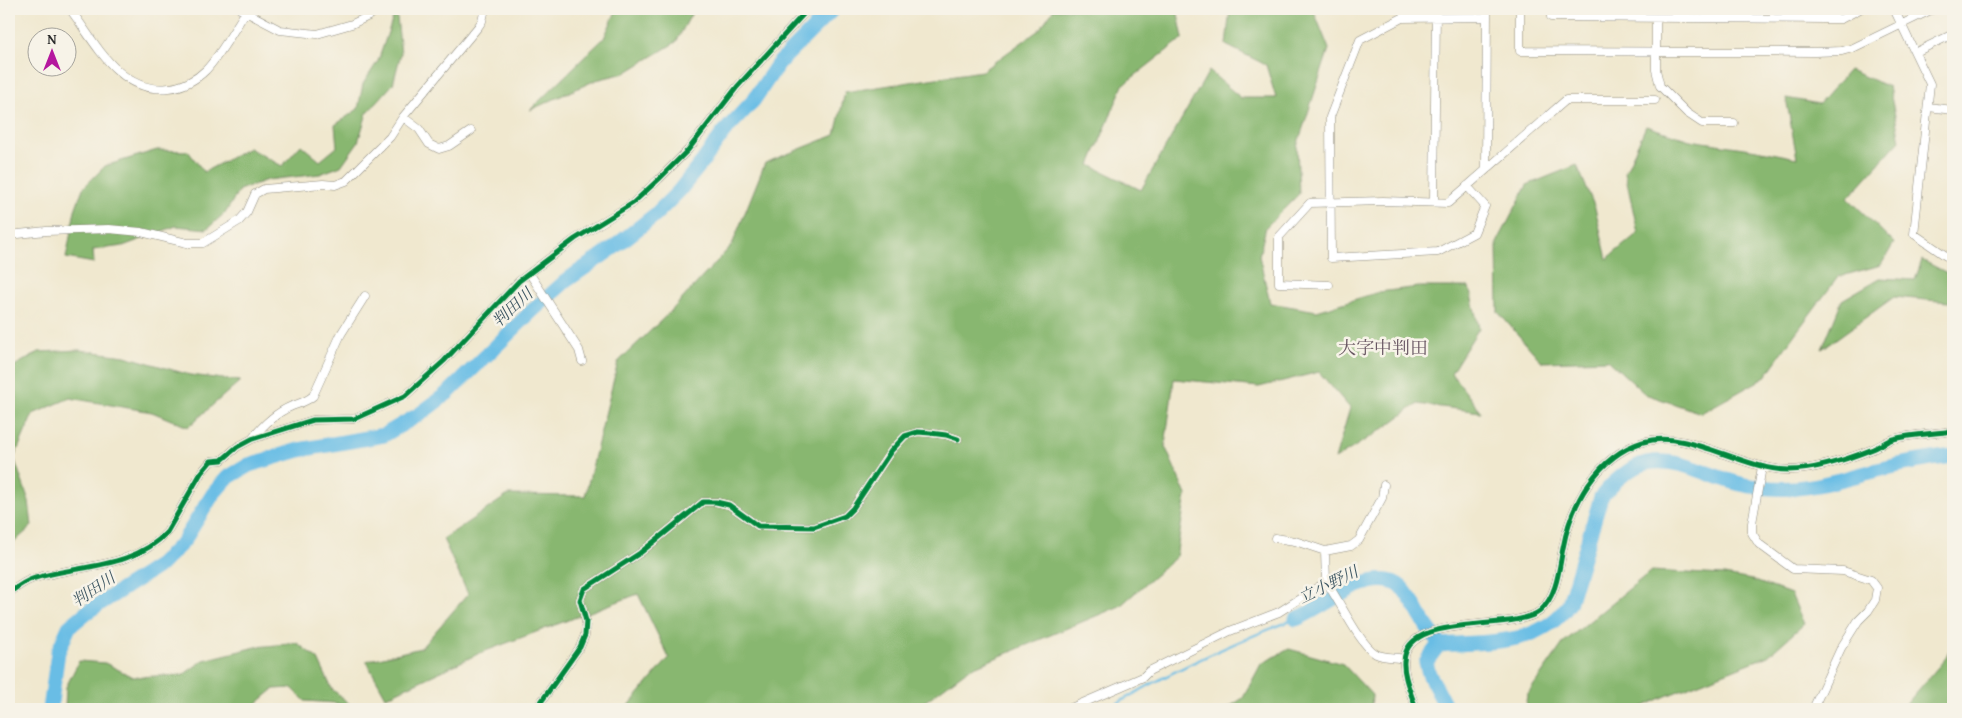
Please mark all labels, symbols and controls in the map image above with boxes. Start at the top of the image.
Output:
north arrow [28,28,78,78]
text: N [47,29,57,49]
water label: 判田川 [486,280,539,332]
district label: 大字中判田 [1338,334,1428,361]
water label: 立小野川 [1294,558,1364,609]
water label: 判田川 [66,565,121,612]

